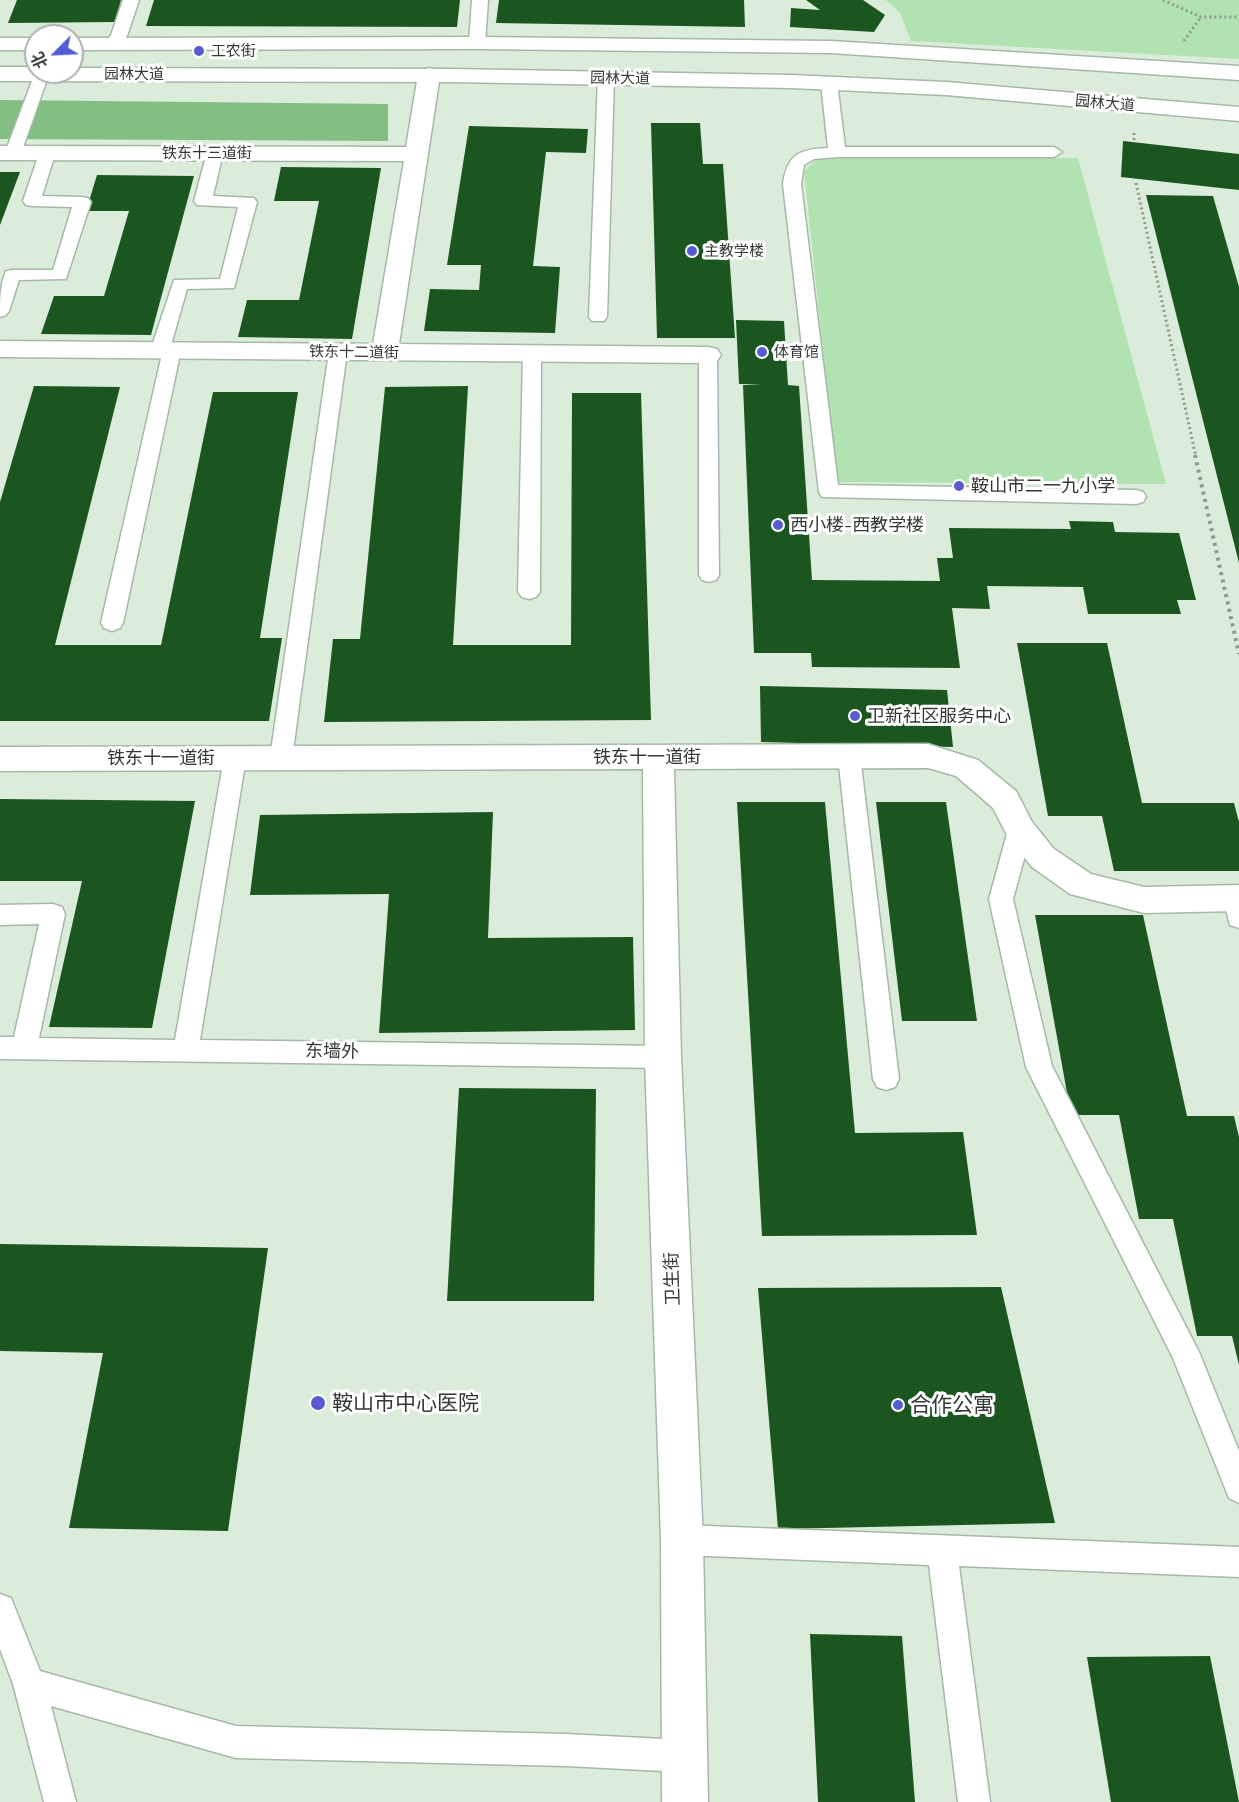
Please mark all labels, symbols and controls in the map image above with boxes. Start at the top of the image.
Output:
north arrow [24,24,84,84]
place label: 工农街 [211,42,256,60]
marker: 工农街 [192,44,206,58]
text: 北 [27,50,51,72]
street label: 园林大道 [104,65,164,83]
street label: 园林大道 [590,68,650,88]
street label: 园林大道 [1074,91,1136,115]
street label: 铁东十三道街 [162,144,252,162]
place label: 主教学楼 [704,242,764,260]
marker: 主教学楼 [685,244,699,258]
street label: 铁东十二道街 [309,342,399,362]
place label: 体育馆 [774,343,819,361]
marker: 体育馆 [755,345,769,359]
place label: 鞍山市二一九小学 [971,475,1115,497]
marker: 鞍山市二一九小学 [952,479,966,493]
place label: 西小楼-西教学楼 [790,514,924,536]
marker: 西小楼-西教学楼 [771,518,785,532]
place label: 卫新社区服务中心 [867,705,1011,727]
marker: 卫新社区服务中心 [848,709,862,723]
street label: 铁东十一道街 [593,746,701,768]
street label: 铁东十一道街 [107,747,215,769]
street label: 东墙外 [305,1040,359,1062]
street label: 卫生街 [660,1252,684,1306]
place label: 鞍山市中心医院 [332,1390,479,1416]
place label: 合作公寓 [910,1392,994,1418]
marker: 鞍山市中心医院 [309,1394,327,1412]
marker: 合作公寓 [891,1398,905,1412]

